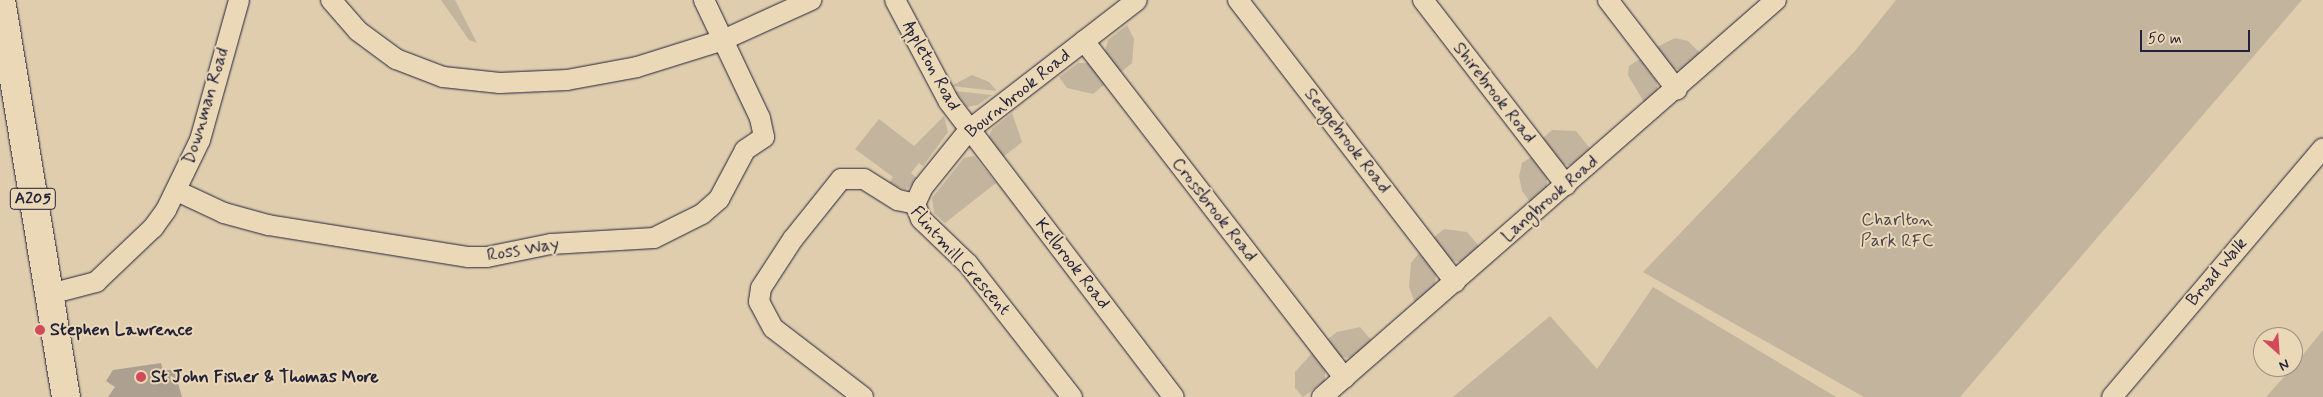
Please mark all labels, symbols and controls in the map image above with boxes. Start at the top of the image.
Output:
street label: Appleton Road [897,17,965,115]
scale bar [2143,20,2253,52]
text: 50 m [2148,29,2182,49]
street label: Shirebrook Road [1448,39,1540,147]
street label: Downman Road [178,45,234,167]
street label: Bournbrook Road [962,45,1074,143]
street label: Sedgebrook Road [1300,85,1394,197]
street label: Langbrook Road [1498,151,1602,247]
street label: Crossbrook Road [1167,154,1261,266]
road number: A205 [9,185,57,212]
street label: Flintmill Crescent [905,201,1015,321]
park label: Charlton Park RFC [1861,210,1933,252]
street label: Kelbrook Road [1030,215,1114,313]
street label: Broad Walk [2181,232,2253,312]
street label: Ross Way [485,234,561,266]
place label: Stephen Lawrence [50,319,189,341]
marker: Stephen Lawrence [34,324,46,336]
north arrow [2253,327,2303,377]
text: N [2276,354,2292,375]
place label: St John Fisher & Thomas More [151,366,385,388]
marker: St John Fisher & Thomas More [135,371,147,383]

